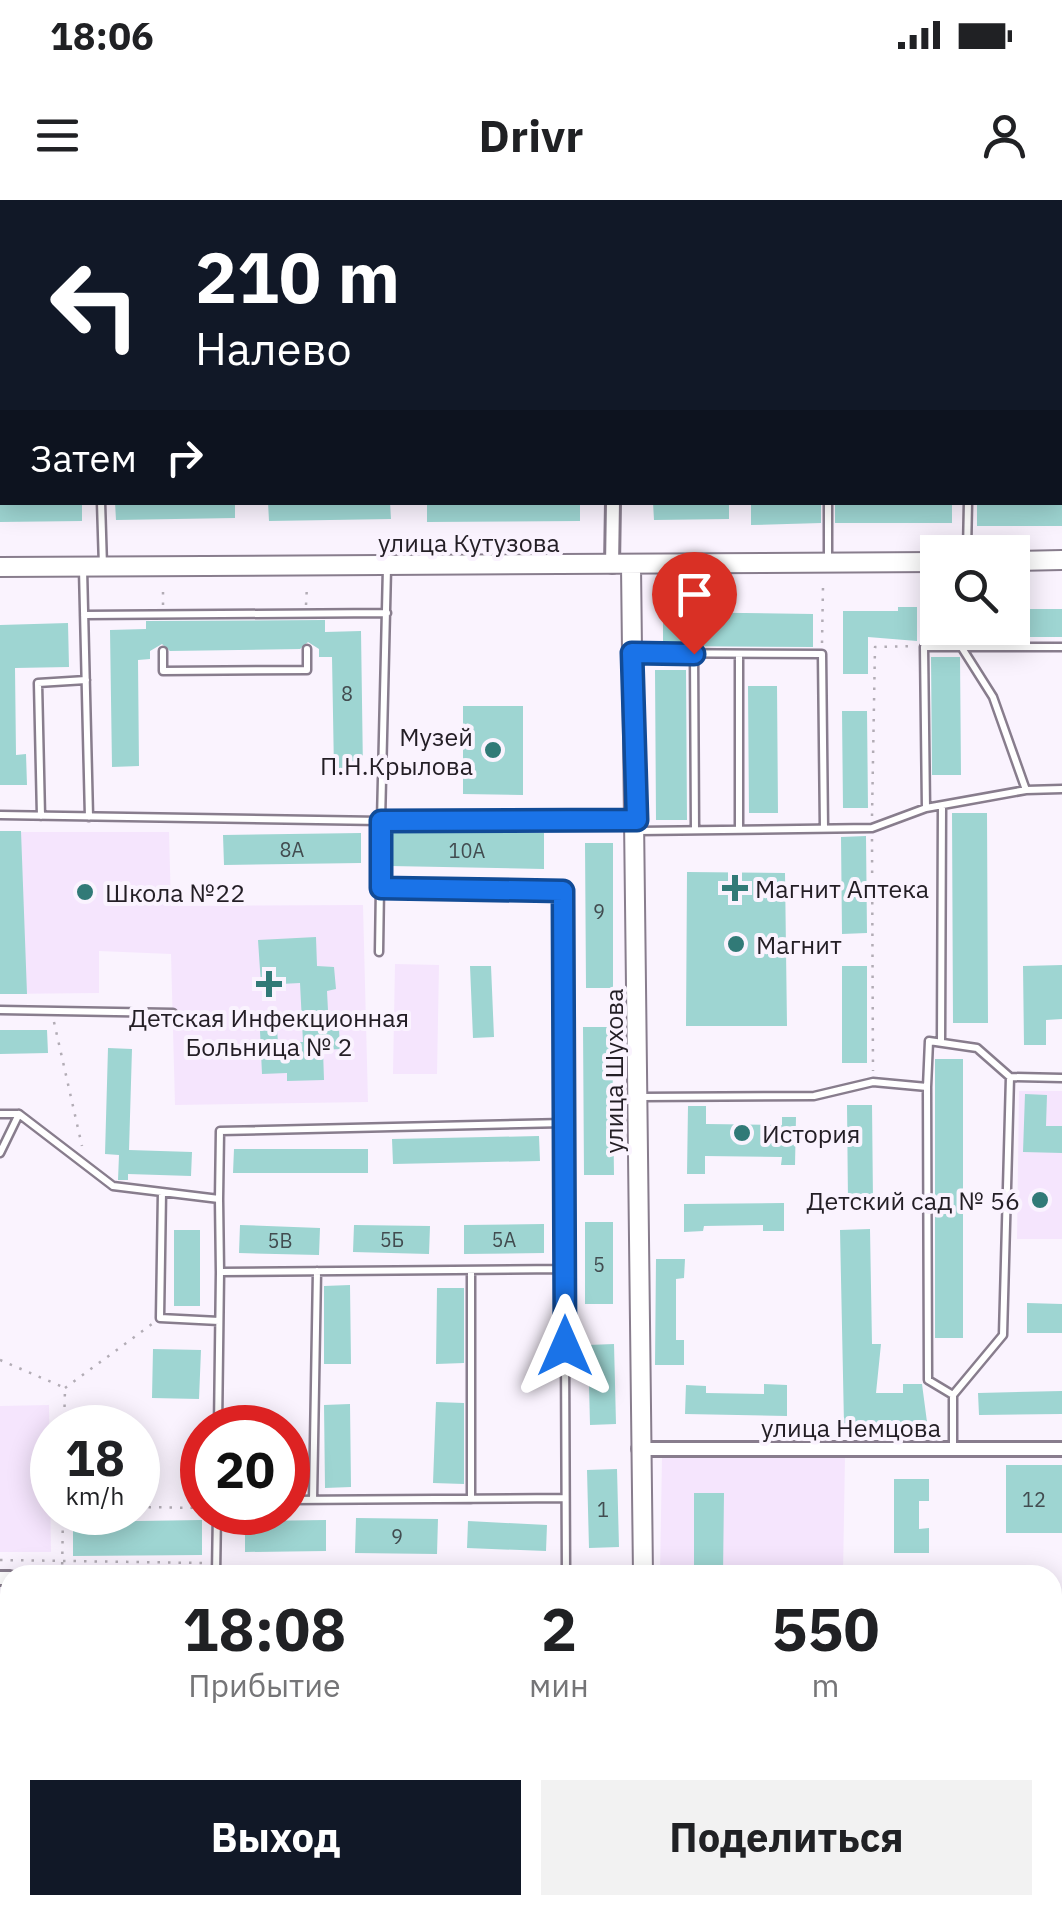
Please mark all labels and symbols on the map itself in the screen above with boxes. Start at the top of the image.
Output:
street label: улица Кутузова [378,526,560,559]
pin [652,552,737,655]
house number: 8 [341,680,353,707]
place label: Музей П.Н.Крылова [320,720,473,782]
marker: Музей П.Н.Крылова [482,739,504,761]
house number: 8А [280,836,305,863]
house number: 10А [449,837,486,864]
place label: Магнит Аптека [755,872,929,905]
place label: Школа №22 [105,876,245,909]
marker: Магнит Аптека [724,877,746,899]
marker: Школа №22 [74,881,96,903]
house number: 9 [593,898,605,925]
place label: Магнит [756,928,842,961]
marker: Магнит [725,933,747,955]
marker: Детская Инфекционная Больница № 2 [256,971,282,997]
street label: улица Шухова [597,988,630,1154]
place label: Детская Инфекционная Больница № 2 [129,1001,409,1063]
place label: История [762,1117,860,1150]
marker: История [731,1122,753,1144]
place label: Детский сад № 56 [807,1184,1020,1217]
marker: Детский сад № 56 [1029,1189,1051,1211]
house number: 5Б [380,1226,404,1253]
house number: 5А [492,1226,517,1253]
house number: 5В [267,1227,293,1254]
house number: 5 [593,1251,605,1278]
position arrow [513,1294,617,1398]
speed limit sign: 20 [180,1405,310,1535]
street label: улица Немцова [761,1411,941,1444]
house number: 12 [1022,1486,1046,1513]
house number: 1 [597,1496,609,1523]
house number: 9 [391,1523,403,1550]

